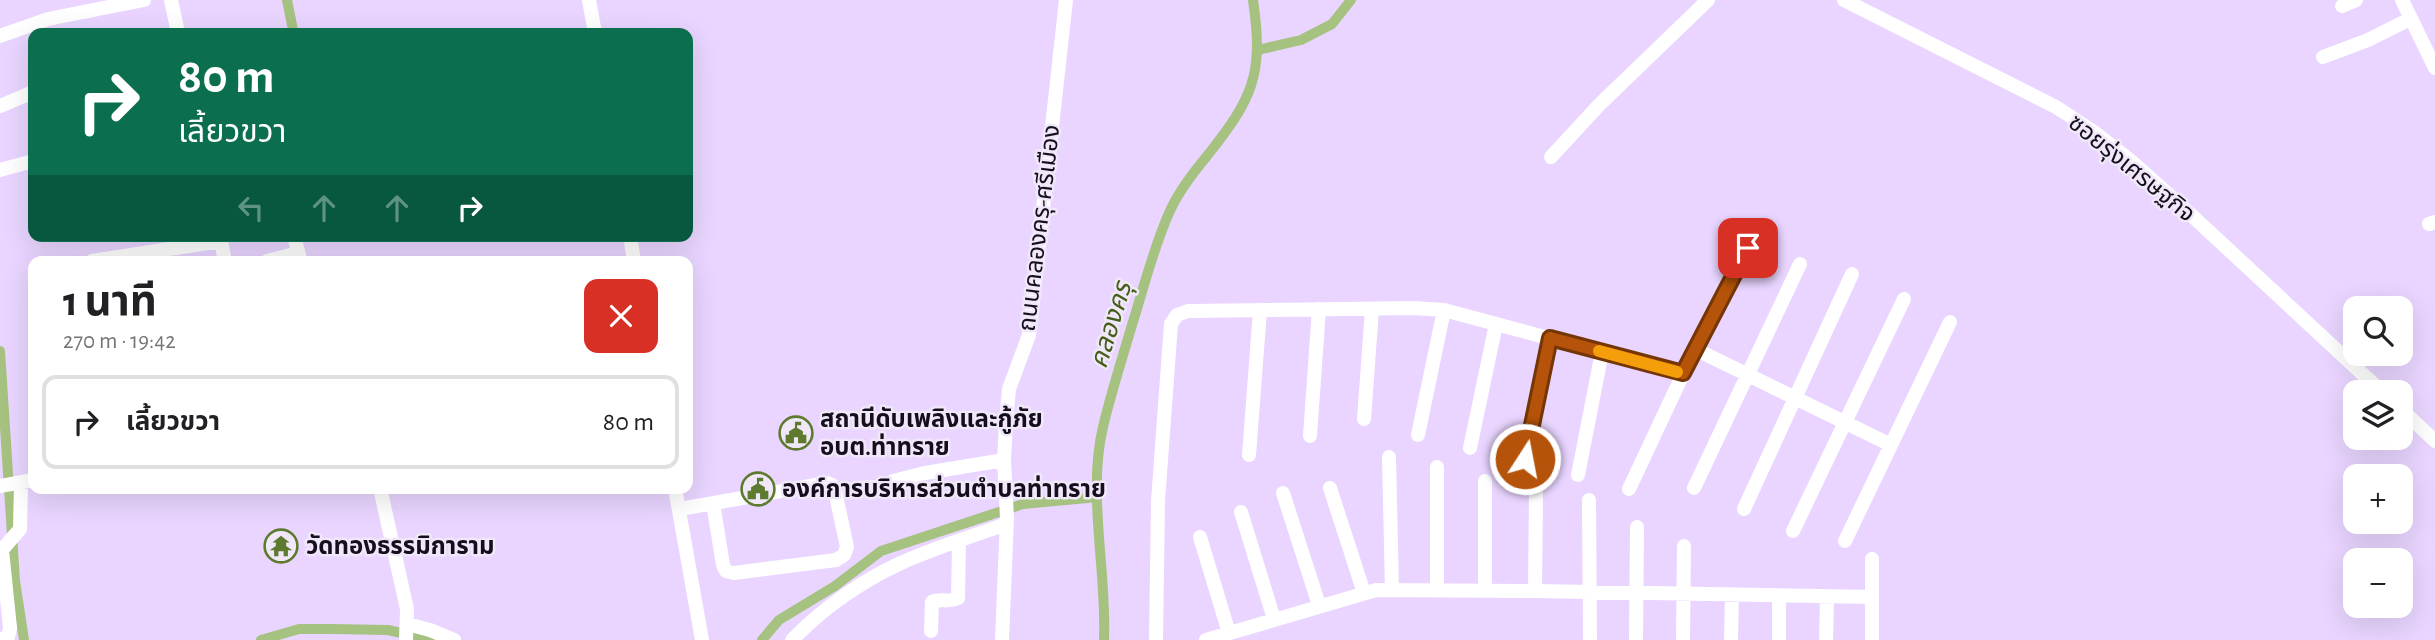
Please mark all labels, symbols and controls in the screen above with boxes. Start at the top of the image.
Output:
text: 80 m [178,53,275,102]
icon: right [63,56,154,147]
street label: ซอยรุ่งเศรษฐกิจ [2062,108,2201,229]
text: เลี้ยวขวา [178,116,286,148]
street label: ถนนคลองครุ-ศรีเมือง [1014,123,1067,333]
icon: left [232,189,270,227]
icon: ahead [305,189,343,227]
icon: ahead [378,189,416,227]
icon: right [451,189,489,227]
pin [1718,218,1778,278]
icon: arrive [1729,229,1767,267]
water label: คลองครุ [1086,277,1139,372]
button: close [584,279,658,353]
text: 1 นาที [63,281,157,323]
map controls [2343,296,2413,618]
button: search [2343,296,2413,366]
text: 270 m · 19:42 [63,330,176,353]
button: layers [2343,380,2413,450]
icon: right [67,403,105,441]
place label: สถานีดับเพลิงและกู้ภัย อบต.ท่าทราย [820,405,1043,460]
text: เลี้ยวขวา [126,409,220,435]
text: 80 m [603,409,654,435]
public building icon: สถานีดับเพลิงและกู้ภัย อบต.ท่าทราย [777,414,815,452]
position arrow [1488,422,1562,496]
button: + [2343,464,2413,534]
public building icon: องค์การบริหารส่วนตำบลท่าทราย [739,470,777,508]
place label: องค์การบริหารส่วนตำบลท่าทราย [782,475,1106,502]
temple icon: วัดทองธรรมิการาม [262,527,300,565]
place label: วัดทองธรรมิการาม [306,533,495,559]
button: − [2343,548,2413,618]

